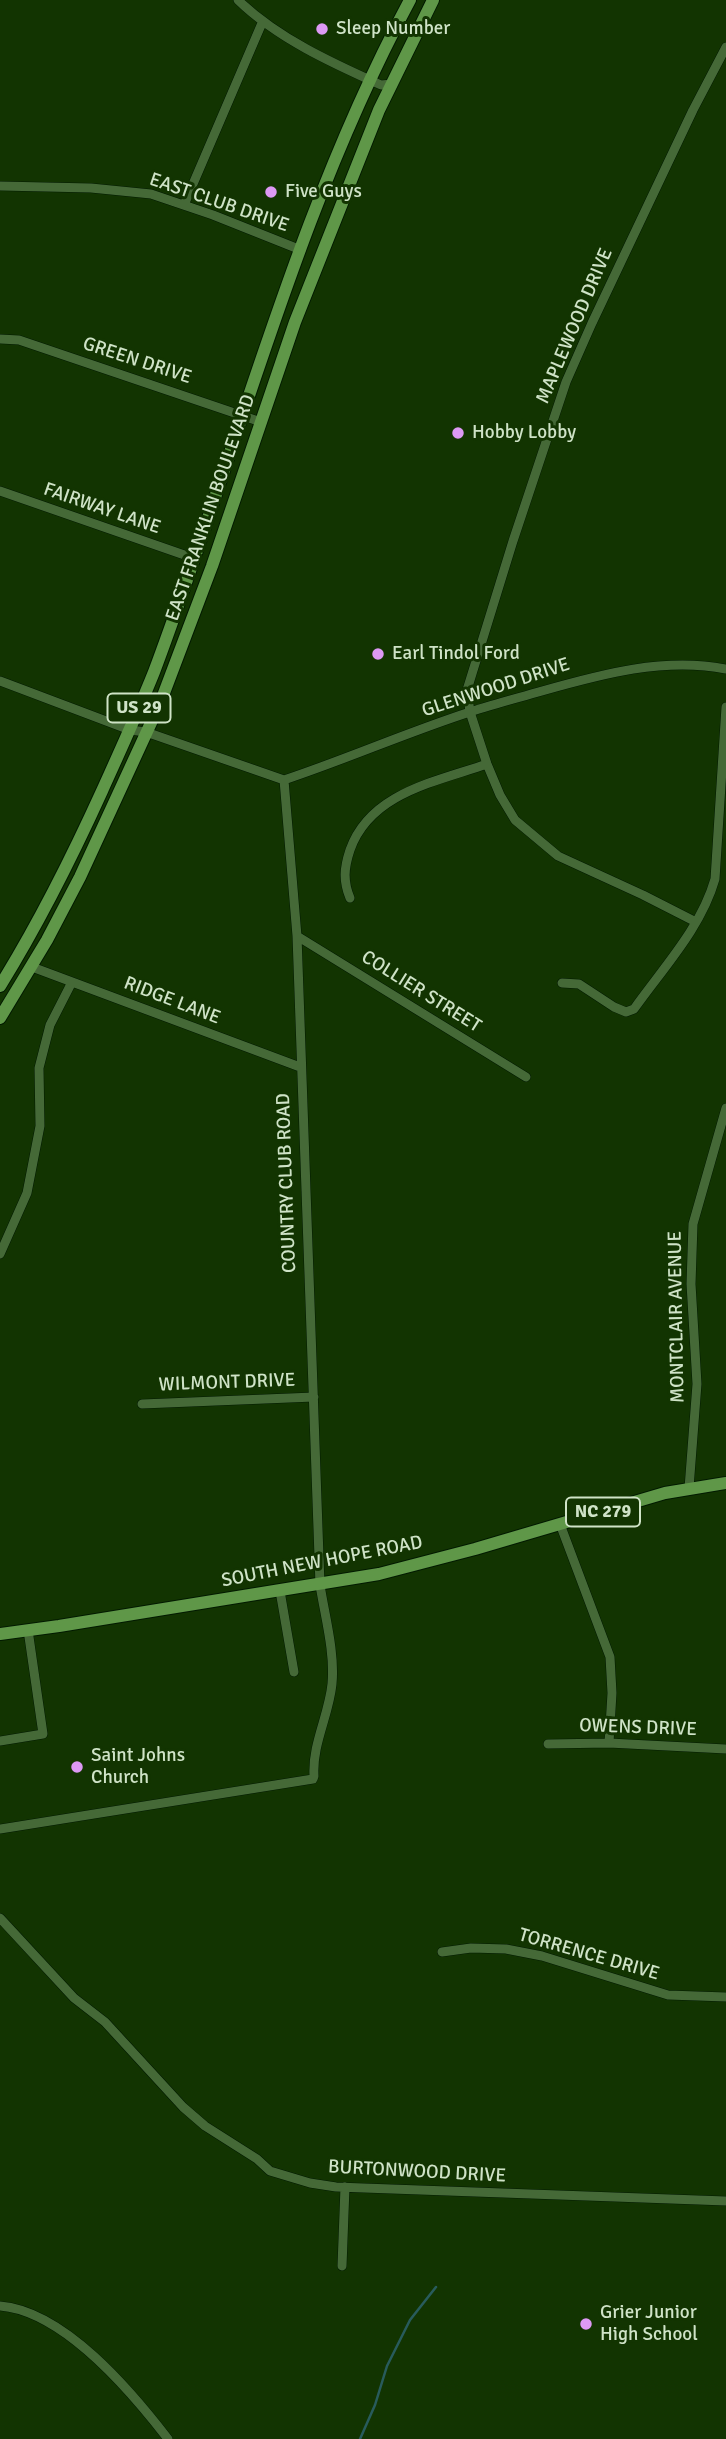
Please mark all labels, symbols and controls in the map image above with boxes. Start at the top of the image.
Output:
place label: Sleep Number [336,18,450,40]
marker: Sleep Number [314,21,330,37]
street label: EAST CLUB DRIVE [146,168,292,238]
place label: Five Guys [285,181,362,203]
marker: Five Guys [263,184,279,200]
street label: MAPLEWOOD DRIVE [532,245,618,407]
street label: GREEN DRIVE [80,333,194,389]
street label: EAST FRANKLIN BOULEVARD [161,392,261,624]
place label: Hobby Lobby [472,422,576,444]
marker: Hobby Lobby [450,425,466,441]
street label: FAIRWAY LANE [41,478,163,540]
place label: Earl Tindol Ford [392,643,520,665]
marker: Earl Tindol Ford [370,646,386,662]
street label: GLENWOOD DRIVE [419,653,573,723]
road number: US 29 [108,694,170,722]
street label: COLLIER STREET [357,946,485,1038]
street label: RIDGE LANE [121,972,223,1030]
street label: COUNTRY CLUB ROAD [272,1093,302,1273]
street label: MONTCLAIR AVENUE [664,1231,690,1403]
street label: WILMONT DRIVE [158,1369,296,1397]
road number: NC 279 [566,1498,640,1526]
street label: SOUTH NEW HOPE ROAD [220,1531,424,1593]
street label: OWENS DRIVE [579,1715,697,1741]
place label: Saint Johns Church [91,1745,185,1789]
marker: Saint Johns Church [69,1759,85,1775]
street label: TORRENCE DRIVE [516,1924,662,1986]
street label: BURTONWOOD DRIVE [327,2156,507,2188]
place label: Grier Junior High School [600,2302,698,2346]
marker: Grier Junior High School [578,2316,594,2332]

